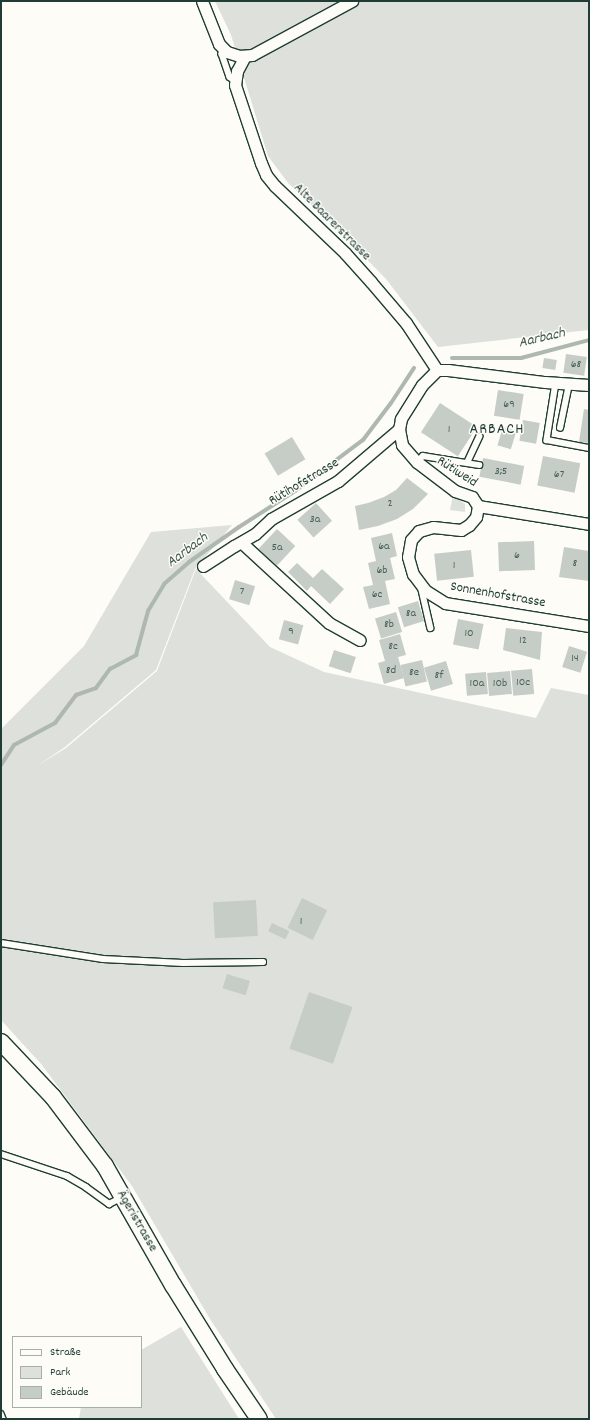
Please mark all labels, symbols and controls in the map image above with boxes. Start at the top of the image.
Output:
street label: Alte Baarerstrasse [290,180,374,264]
water label: Aarbach [517,325,567,353]
house number: 68 [571,358,581,372]
house number: 69 [503,398,515,412]
district label: ARBACH [470,420,524,440]
house number: 1 [448,423,450,437]
street label: Rütiweid [434,453,480,491]
street label: Rütihofstrasse [266,454,342,510]
house number: 3;5 [495,465,507,479]
house number: 67 [554,468,564,482]
house number: 2 [387,497,393,511]
house number: 3a [310,513,320,527]
water label: Aarbach [164,530,212,572]
house number: 6a [378,540,390,554]
house number: 5a [271,541,283,555]
house number: 6 [514,549,520,563]
house number: 8 [573,557,577,571]
house number: 1 [453,559,455,573]
house number: 6b [376,564,388,578]
street label: Sonnenhofstrasse [449,578,547,612]
house number: 7 [240,585,244,599]
house number: 6c [372,588,382,602]
house number: 8a [406,607,416,621]
house number: 8b [384,618,394,632]
house number: 9 [288,625,294,639]
house number: 10 [464,627,474,641]
house number: 12 [519,634,527,648]
house number: 8c [388,640,398,654]
house number: 14 [571,652,579,666]
house number: 8d [386,664,396,678]
house number: 8e [409,666,419,680]
house number: 8f [434,669,444,683]
house number: 10c [516,676,530,690]
house number: 10a [470,677,484,691]
house number: 10b [493,677,507,691]
house number: 1 [300,915,302,929]
street label: Ägeristrasse [113,1187,161,1255]
legend [12,1336,142,1408]
text: Straße [50,1344,81,1361]
text: Park [50,1364,70,1381]
text: Gebäude [50,1384,89,1401]

